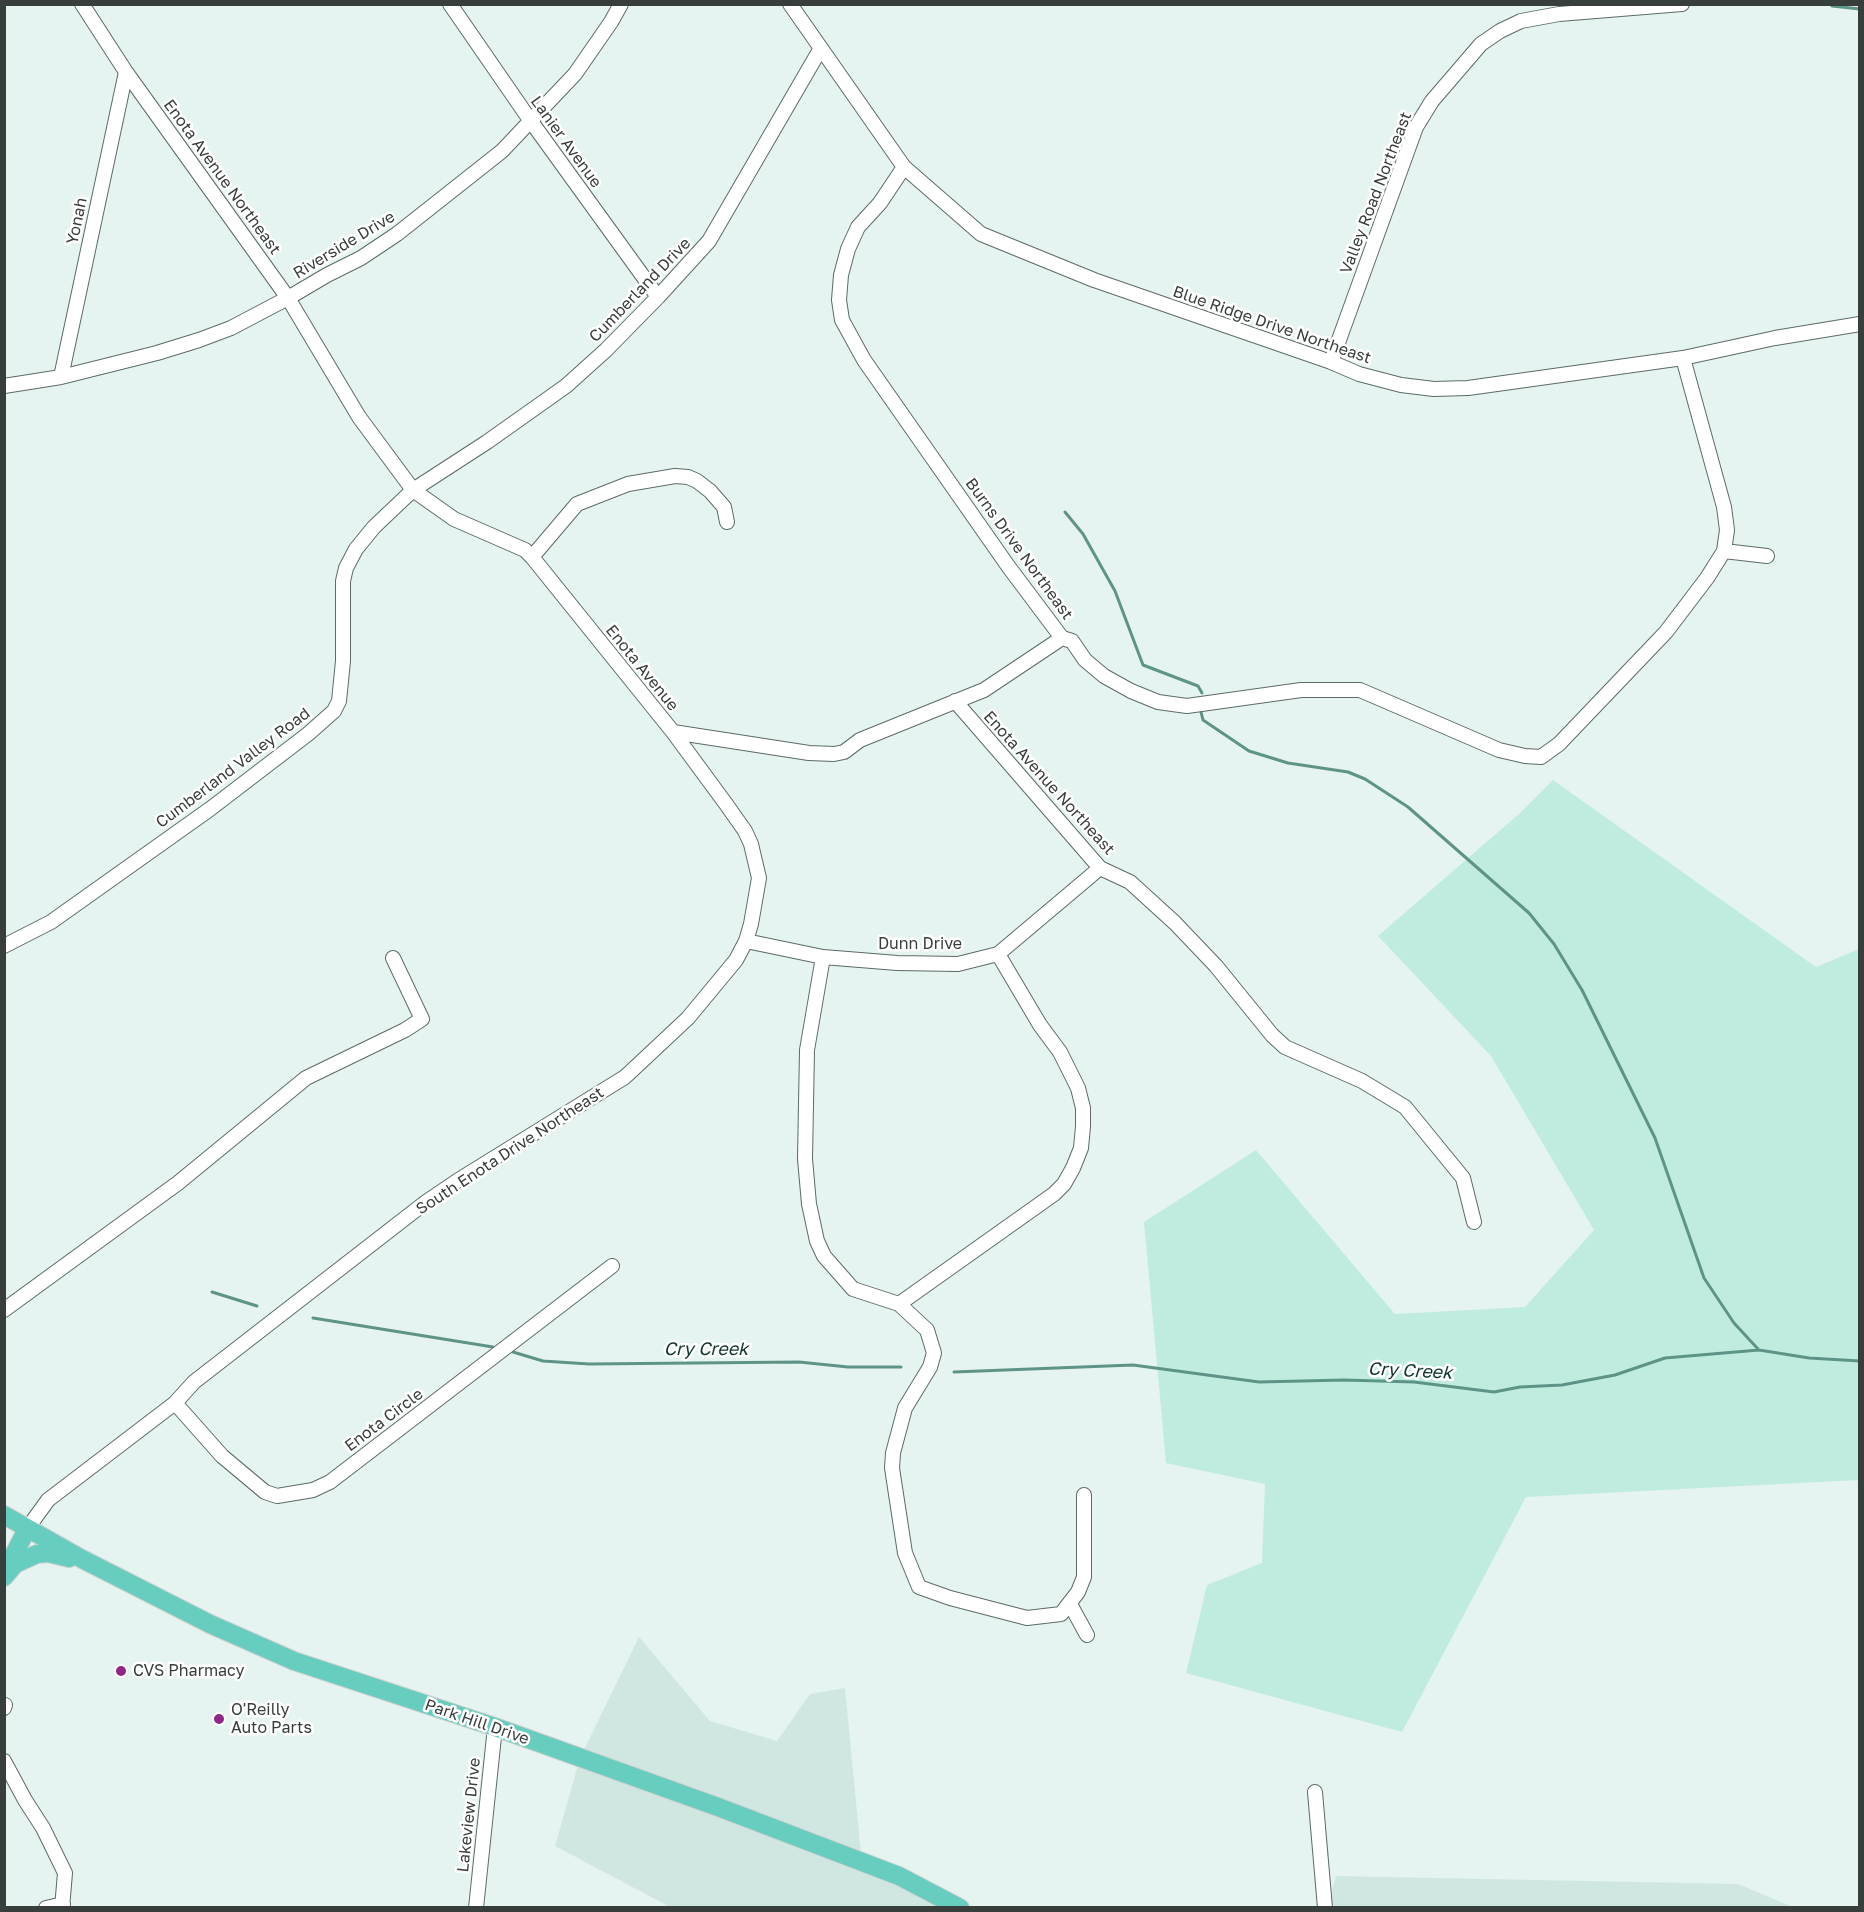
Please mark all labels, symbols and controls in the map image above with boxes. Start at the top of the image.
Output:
street label: Lanier Avenue [526,92,606,192]
street label: Enota Avenue Northeast [159,96,285,258]
street label: Valley Road Northeast [1336,109,1416,277]
street label: Yonah [63,196,91,246]
street label: Riverside Drive [290,207,398,283]
street label: Cumberland Drive [585,234,695,346]
street label: Blue Ridge Drive Northeast [1170,282,1374,368]
street label: Burns Drive Northeast [961,474,1077,624]
street label: Enota Avenue [601,621,683,715]
street label: Cumberland Valley Road [152,704,314,832]
street label: Enota Avenue Northeast [979,707,1119,859]
street label: Dunn Drive [878,934,962,954]
street label: South Enota Drive Northeast [413,1083,607,1219]
water label: Cry Creek [664,1338,748,1360]
water label: Cry Creek [1367,1358,1453,1384]
street label: Enota Circle [341,1384,427,1456]
place label: CVS Pharmacy [133,1661,244,1681]
marker: CVS Pharmacy [114,1664,128,1678]
street label: Park Hill Drive [422,1695,532,1749]
place label: O'Reilly Auto Parts [231,1700,312,1738]
marker: O'Reilly Auto Parts [212,1712,226,1726]
street label: Lakeview Drive [453,1757,485,1873]

